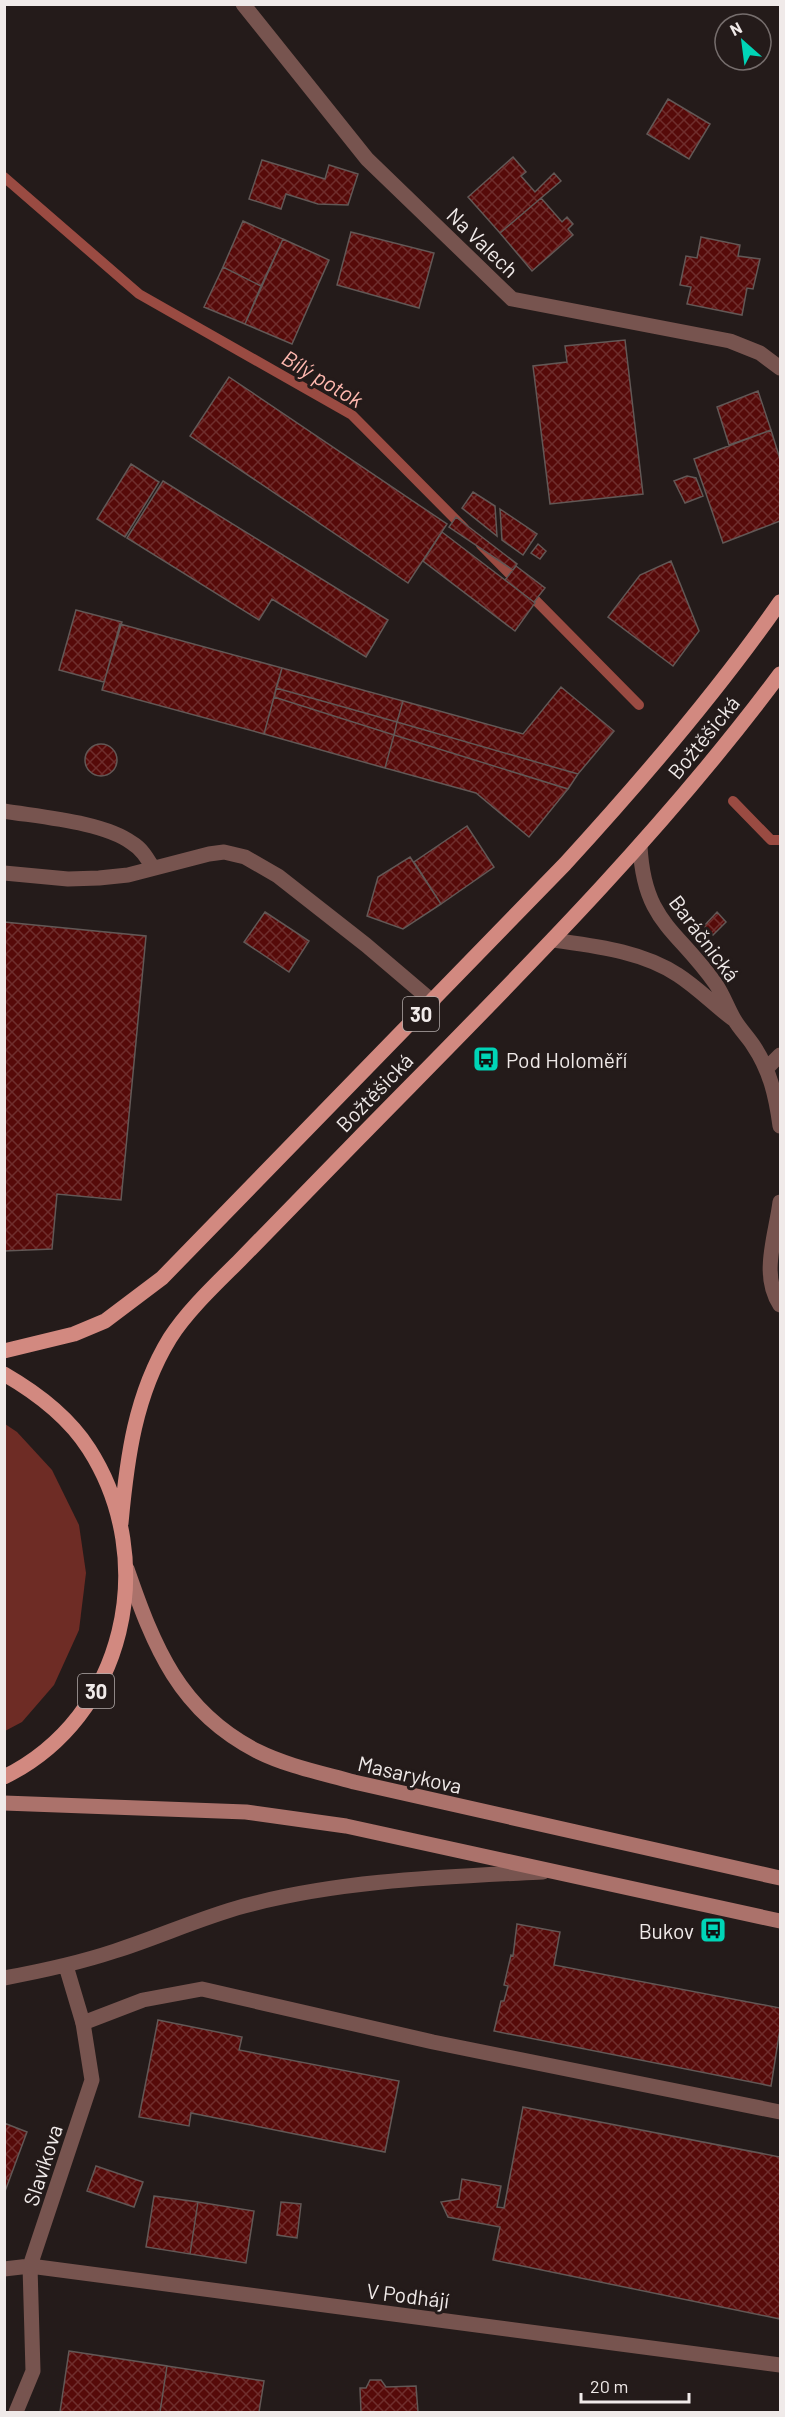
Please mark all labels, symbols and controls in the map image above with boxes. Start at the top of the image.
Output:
north arrow [713,12,773,72]
text: N [727,17,745,39]
street label: Na Valech [442,202,524,282]
water label: Bílý potok [278,344,368,412]
street label: Božtěšická [662,690,744,784]
street label: Baráčnická [664,890,746,986]
road number: 30 [403,997,439,1031]
bus stop icon: Pod Holoměří [471,1044,501,1074]
street label: Božtěšická [330,1047,418,1137]
place label: Pod Holoměří [506,1047,628,1072]
road number: 30 [78,1674,114,1708]
street label: Masarykova [355,1750,465,1798]
bus stop icon: Bukov [698,1915,728,1945]
place label: Bukov [639,1918,694,1943]
street label: Slavíkova [17,2121,67,2209]
street label: V Podhájí [365,2278,451,2313]
scale bar [581,2366,689,2404]
text: 20 m [590,2375,628,2397]

